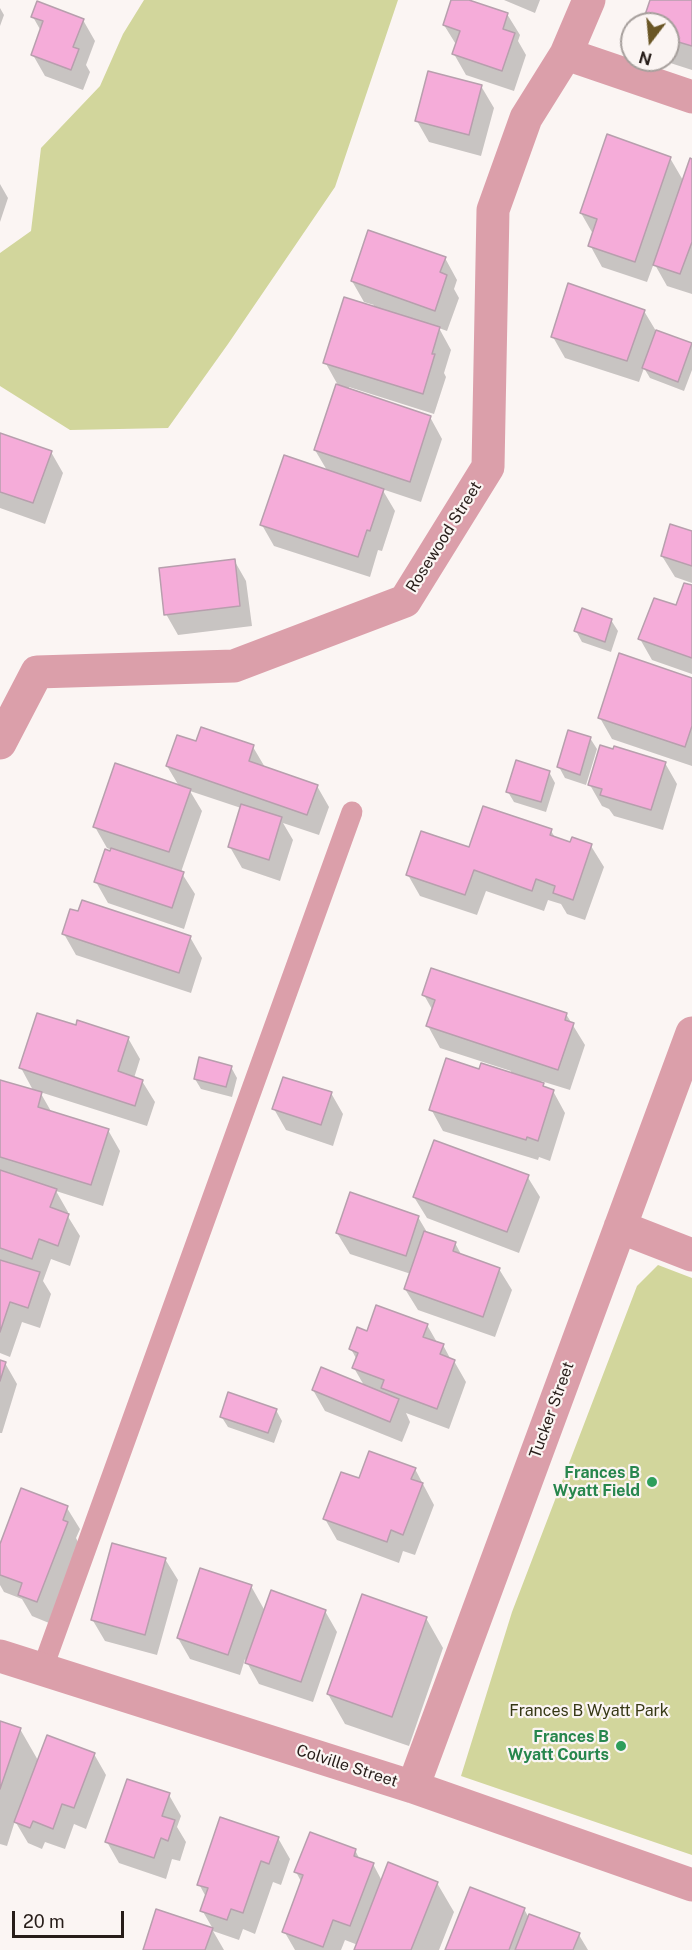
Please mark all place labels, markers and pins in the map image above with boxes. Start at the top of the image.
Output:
place label: Frances B Wyatt Field [553,1463,640,1501]
marker: Frances B Wyatt Field [645,1475,659,1489]
place label: Frances B Wyatt Courts [508,1727,609,1765]
marker: Frances B Wyatt Courts [614,1739,628,1753]

